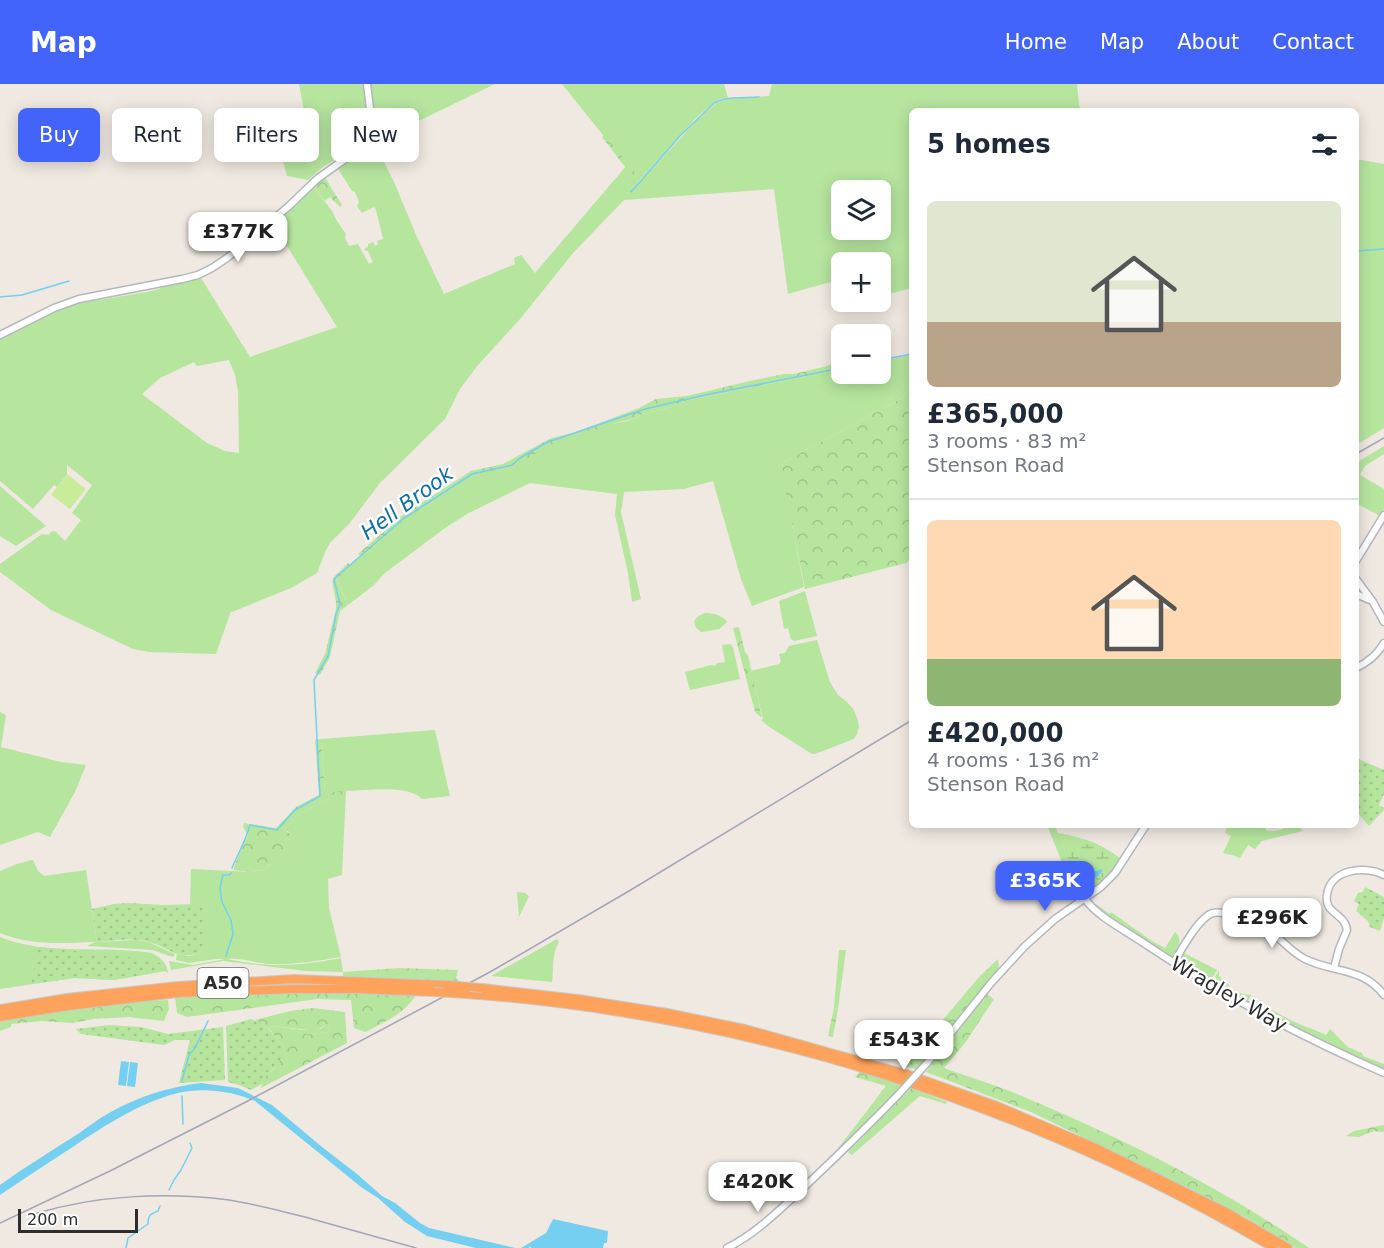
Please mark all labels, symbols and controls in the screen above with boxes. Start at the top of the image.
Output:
text: Map [30,26,97,59]
text: Home [1005,30,1067,54]
text: Map [1100,30,1144,54]
text: About [1177,30,1239,54]
text: Contact [1272,30,1354,54]
chip: Buy [18,108,100,162]
chip: Rent [112,108,202,162]
chip: Filters [214,108,319,162]
chip: New [331,108,419,162]
icon: filters [1308,128,1341,161]
text: 5 homes [927,129,1051,159]
map controls [831,180,891,384]
button: layers [831,180,891,240]
pin: £377K [196,212,280,263]
text: £377K [202,219,274,243]
icon: home [1080,240,1188,348]
button: + [831,252,891,312]
button: − [831,324,891,384]
text: £365,000 [927,399,1064,429]
text: 3 rooms · 83 m² [927,429,1087,453]
text: Stenson Road [927,453,1064,477]
water label: Hell Brook [356,461,458,544]
icon: home [1080,559,1188,667]
text: £420,000 [927,718,1064,748]
text: 4 rooms · 136 m² [927,748,1099,772]
text: Stenson Road [927,772,1064,796]
pin: £365K [1003,861,1087,912]
text: £365K [1009,868,1081,892]
pin: £296K [1230,898,1314,949]
text: £296K [1236,905,1308,929]
street label: Wragley Way [1166,951,1292,1037]
road number: A50 [198,968,248,998]
pin: £543K [862,1020,946,1071]
text: £543K [868,1027,940,1051]
pin: £420K [716,1162,800,1213]
text: £420K [722,1169,794,1193]
scale bar [18,1206,138,1234]
text: 200 m [27,1210,78,1229]

